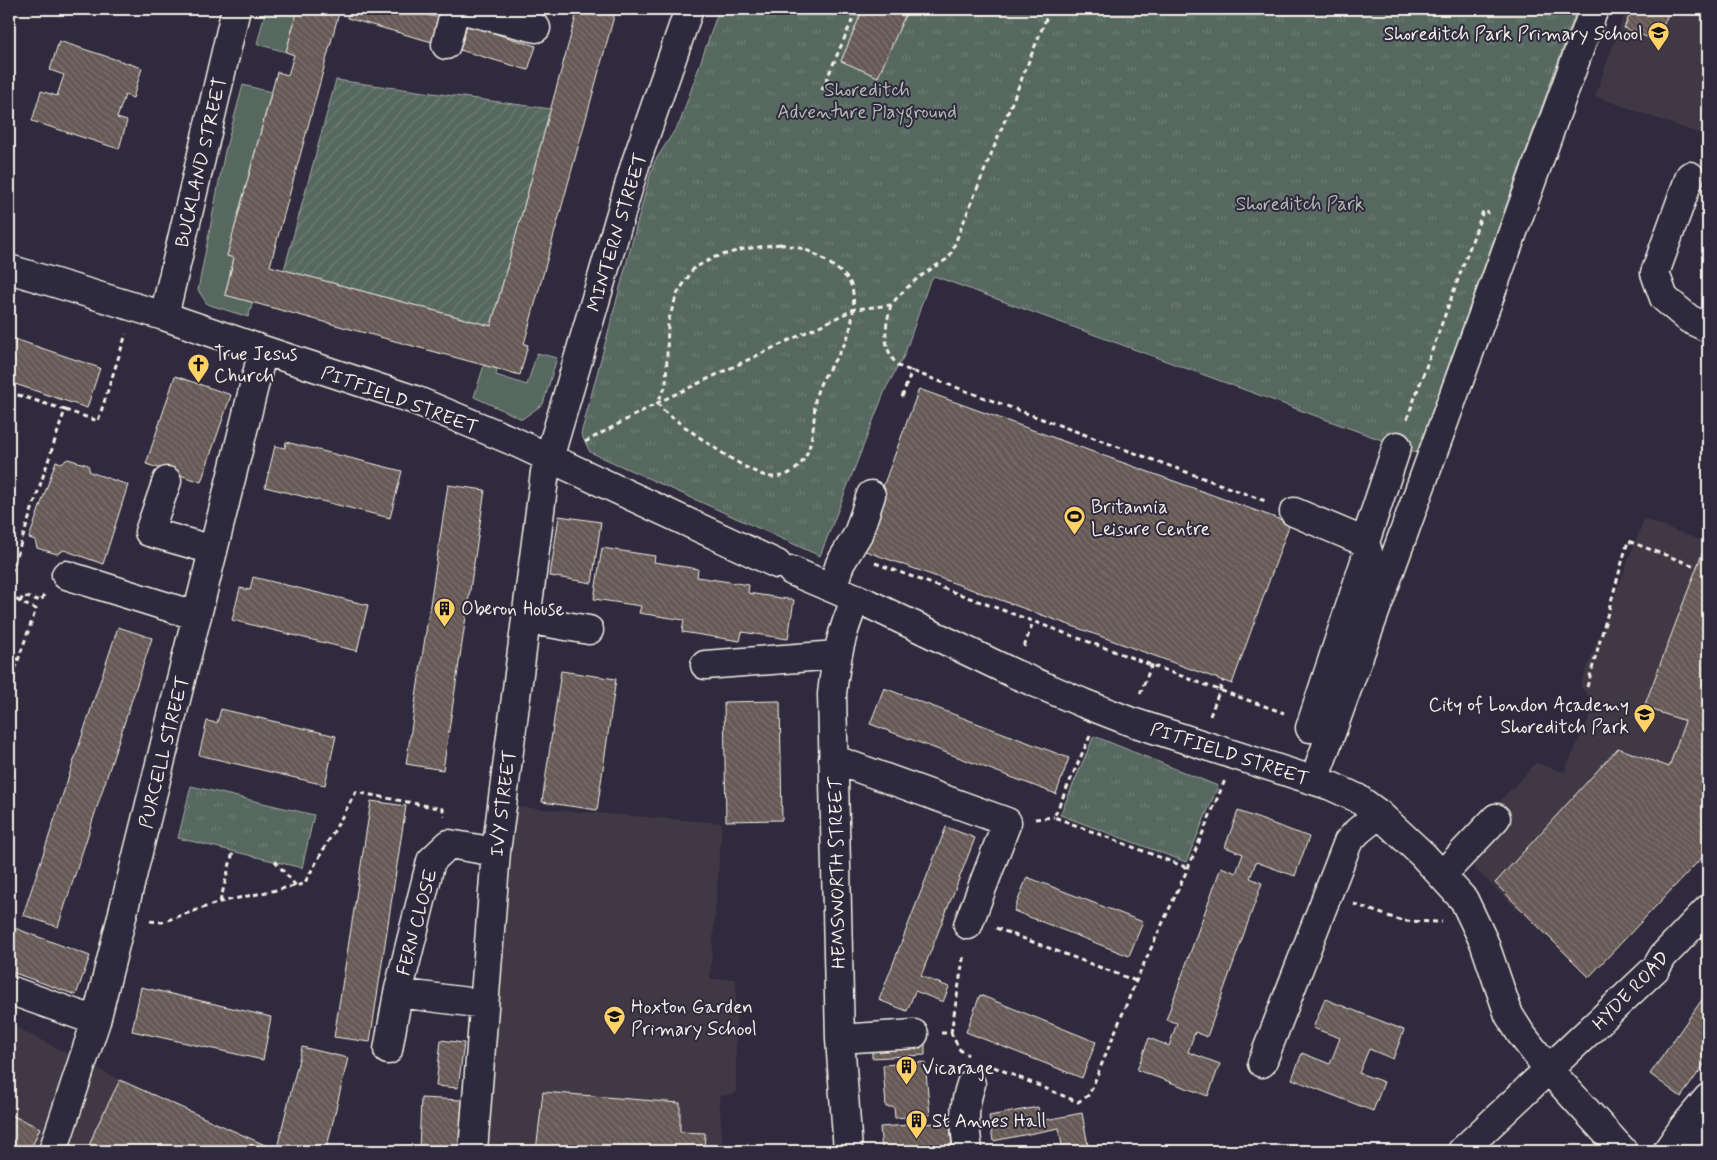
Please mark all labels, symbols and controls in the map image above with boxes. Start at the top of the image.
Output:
school or university icon: Shoreditch Park Primary School [1647,21,1671,52]
place label: Shoreditch Park Primary School [1384,22,1643,47]
street label: BUCKLAND STREET [170,75,233,250]
park label: Shoreditch Adventure Playground [777,78,957,128]
street label: MINTERN STREET [581,150,653,315]
park label: Shoreditch Park [1236,192,1364,217]
place label: True Jesus Church [214,342,298,389]
church icon: True Jesus Church [186,352,210,383]
street label: PITFIELD STREET [318,360,481,440]
place label: Britannia Leisure Centre [1091,495,1210,542]
sports icon: Britannia Leisure Centre [1063,505,1087,536]
building icon: Oberon House [433,596,457,627]
place label: Oberon House [461,597,564,622]
street label: PURCELL STREET [133,674,195,831]
place label: City of London Academy Shoreditch Park [1429,693,1629,740]
school or university icon: City of London Academy Shoreditch Park [1633,703,1657,734]
street label: PITFIELD STREET [1147,717,1312,792]
street label: IVY STREET [485,748,522,858]
street label: HEMSWORTH STREET [823,776,852,969]
street label: FERN CLOSE [391,866,444,979]
street label: HYDE ROAD [1587,946,1675,1036]
place label: Hoxton Garden Primary School [631,995,757,1042]
school or university icon: Hoxton Garden Primary School [603,1005,627,1036]
building icon: Vicarage [894,1055,918,1086]
place label: Vicarage [922,1056,994,1082]
building icon: St Annes Hall [904,1108,928,1139]
place label: St Annes Hall [932,1109,1047,1134]

